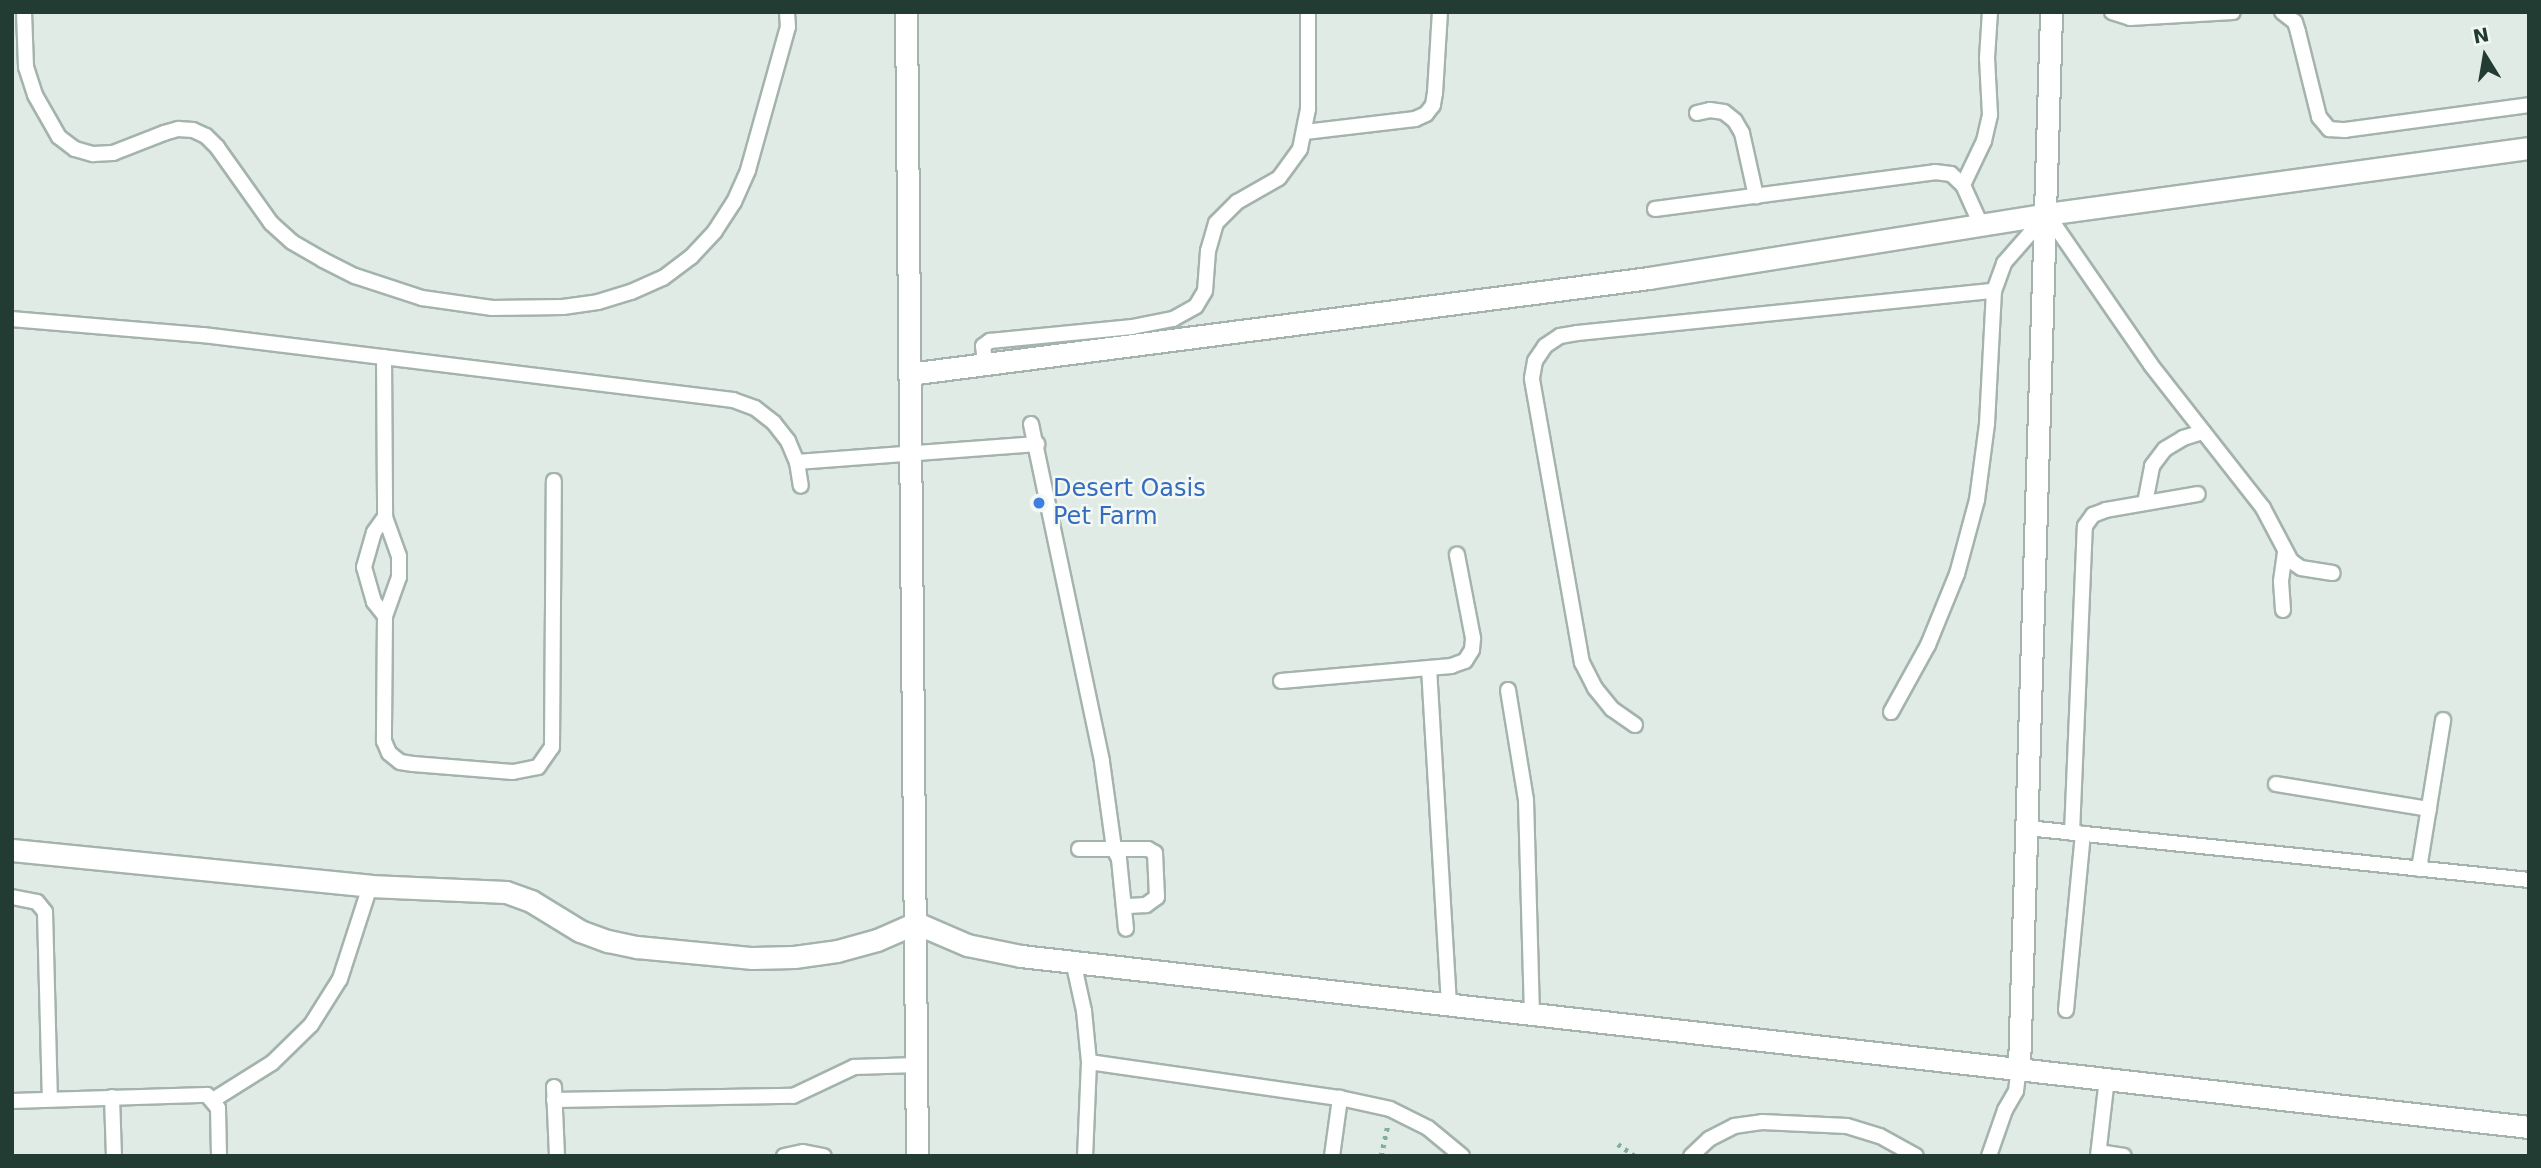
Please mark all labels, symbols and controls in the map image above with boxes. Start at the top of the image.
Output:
north arrow [2450,21,2520,91]
text: N [2471,23,2491,48]
place label: Desert Oasis Pet Farm [1053,475,1206,531]
marker: Desert Oasis Pet Farm [1031,495,1047,511]

